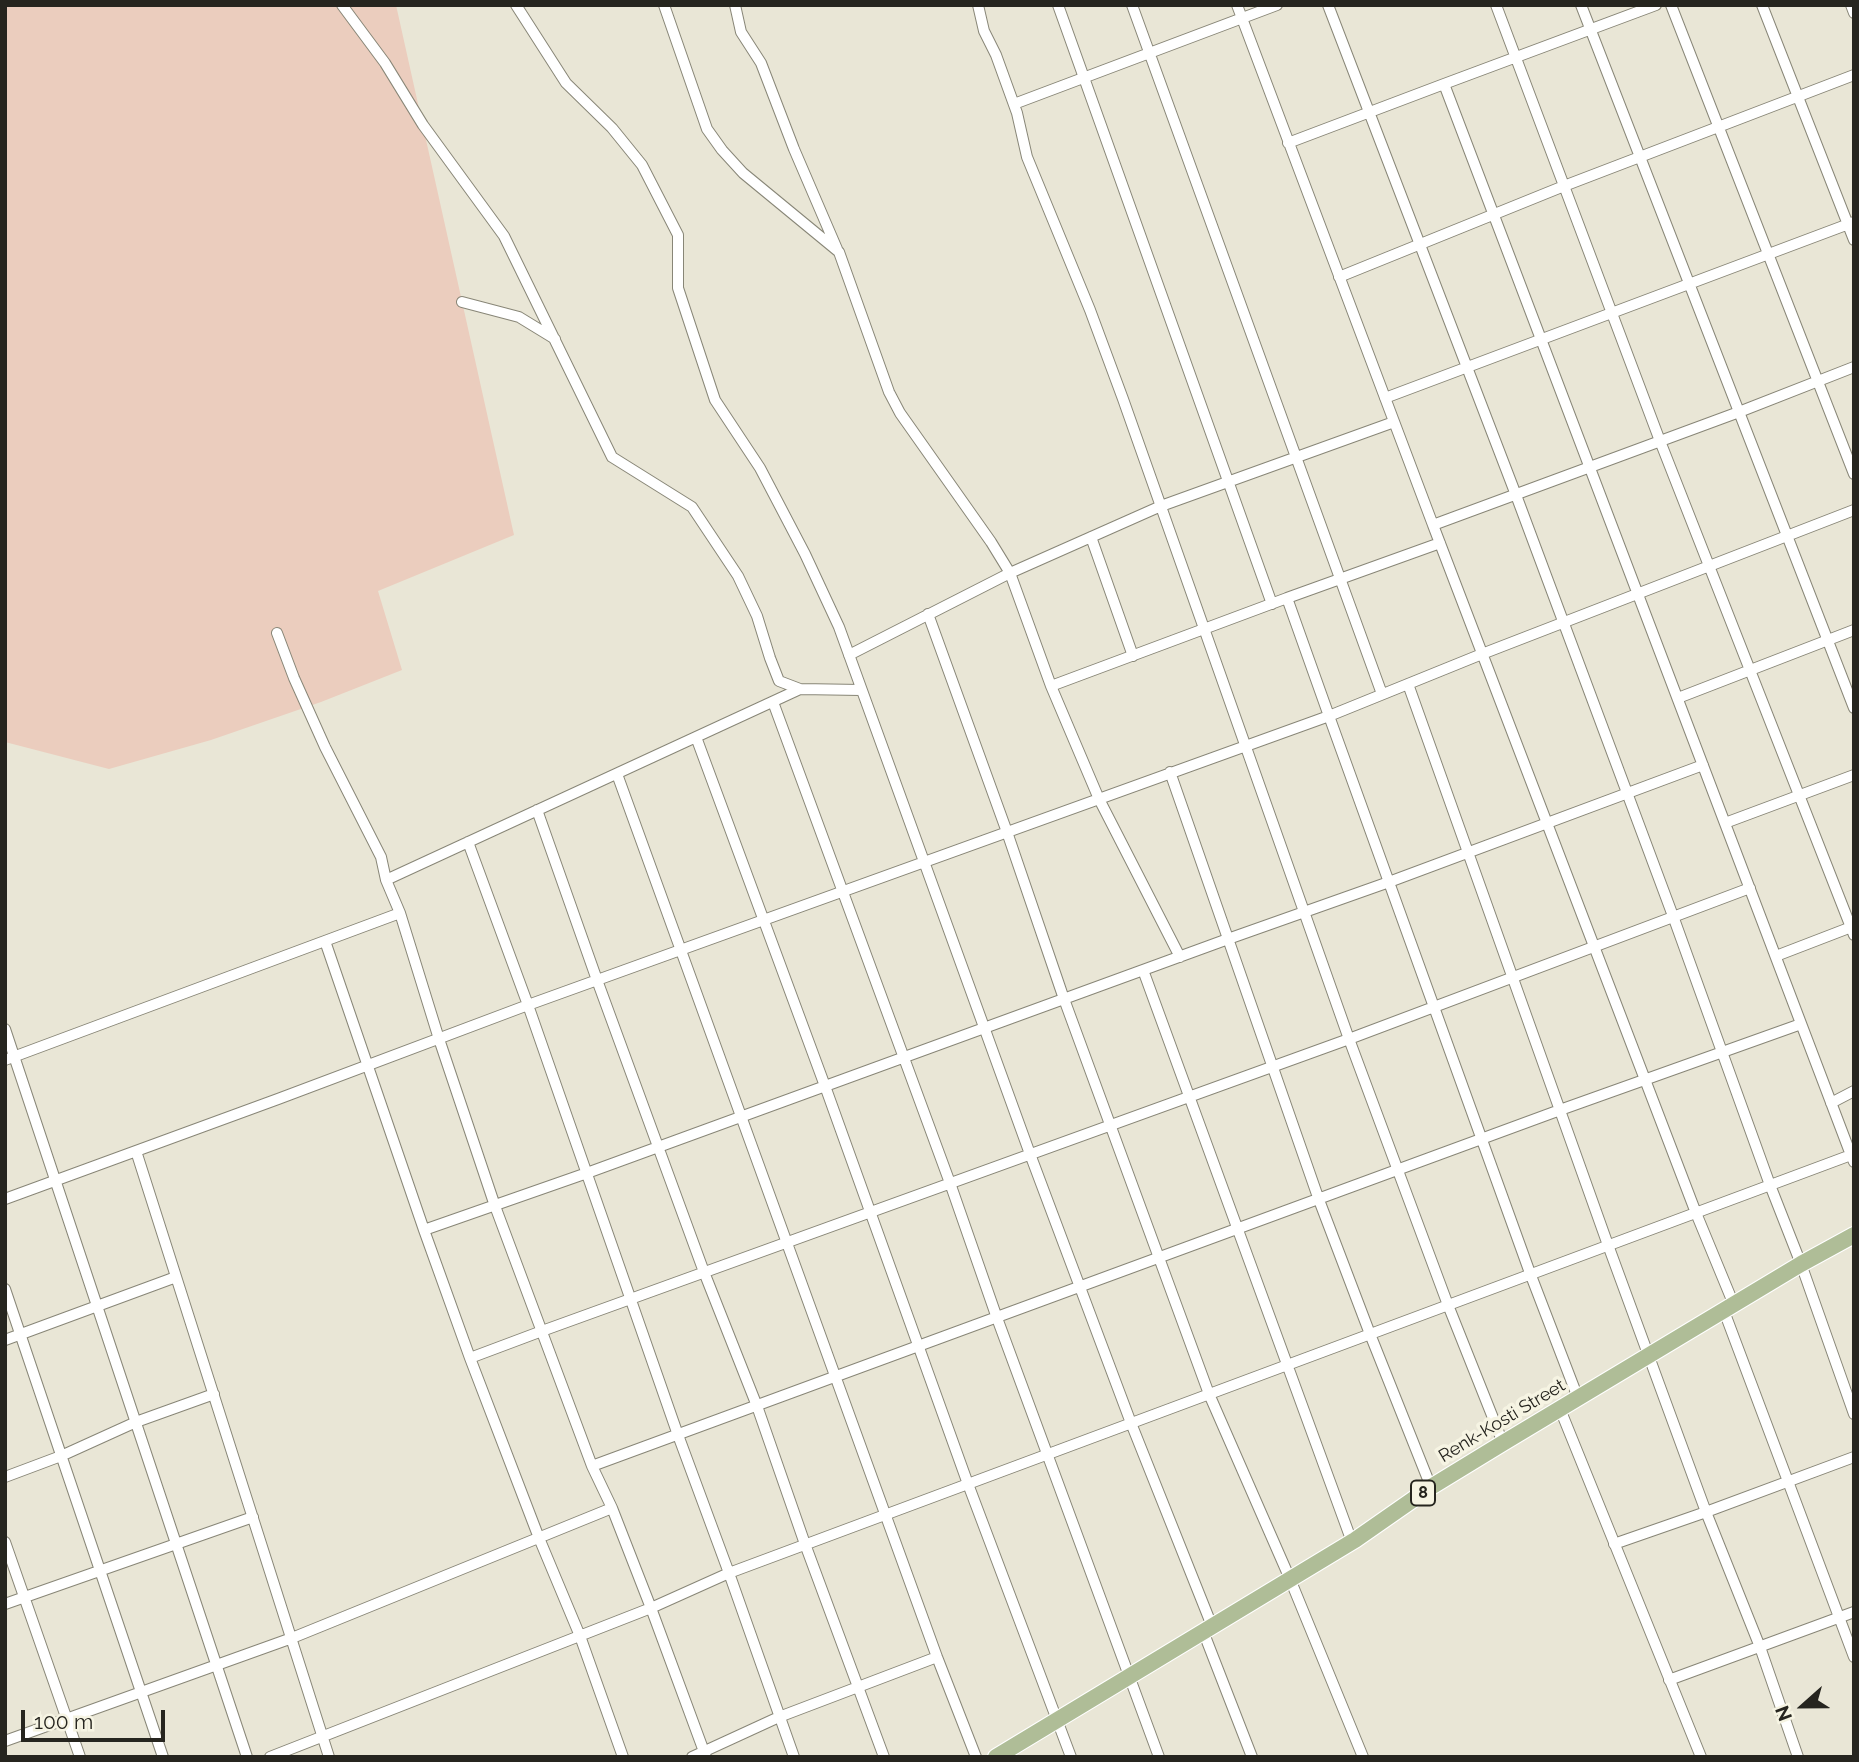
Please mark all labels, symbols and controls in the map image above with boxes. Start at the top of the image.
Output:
street label: Renk-Kosti Street [1435,1375,1569,1467]
road number: 8 [1411,1480,1435,1506]
north arrow [1768,1671,1838,1741]
scale bar [24,1696,168,1740]
text: N [1771,1703,1796,1724]
text: 100 m [34,1709,93,1734]

